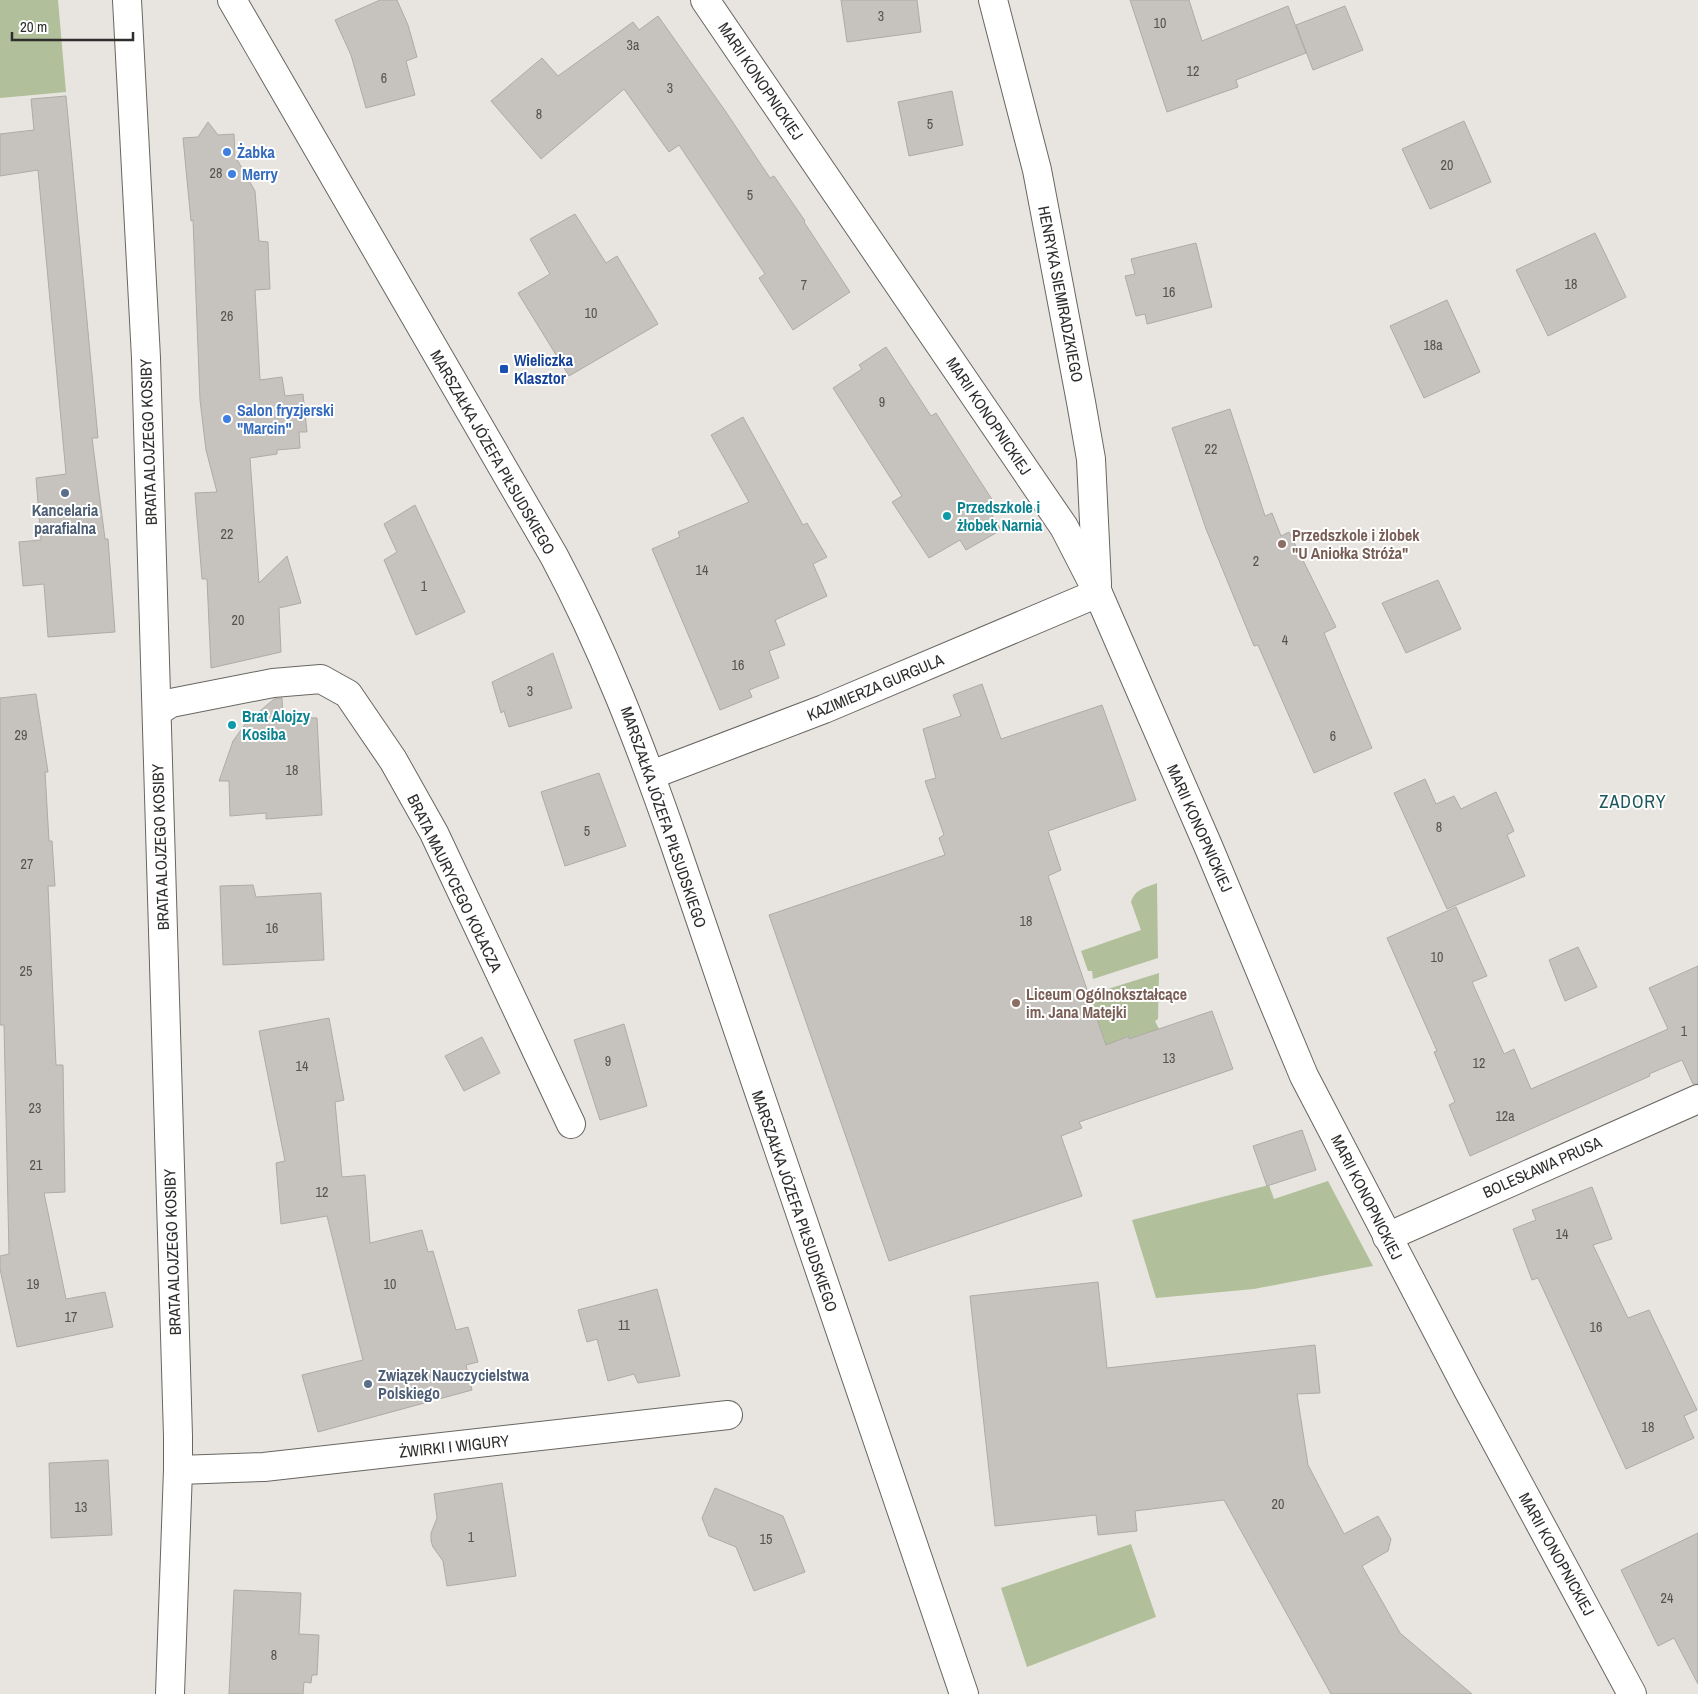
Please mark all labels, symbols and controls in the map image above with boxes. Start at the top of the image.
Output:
house number: 3 [878,7,884,25]
scale bar [12,10,134,42]
house number: 10 [1154,14,1166,32]
text: 20 m [20,16,47,37]
street label: MARII KONOPNICKIEJ [713,18,809,144]
house number: 3a [627,36,640,54]
house number: 12 [1187,62,1199,80]
house number: 6 [381,69,387,87]
house number: 3 [667,79,673,97]
house number: 8 [536,105,542,123]
house number: 5 [927,115,933,133]
place label: Żabka [237,141,276,163]
marker: Żabka [221,146,233,158]
house number: 20 [1441,156,1453,174]
place label: Merry [242,163,278,185]
house number: 28 [210,164,222,182]
marker: Merry [226,168,238,180]
house number: 5 [747,186,753,204]
street label: HENRYKA SIEMIRADZKIEGO [1033,204,1089,384]
house number: 18 [1565,275,1577,293]
house number: 7 [801,276,807,294]
house number: 16 [1163,283,1175,301]
house number: 10 [585,304,597,322]
house number: 26 [221,307,233,325]
house number: 18a [1423,336,1443,354]
street label: MARSZAŁKA JÓZEFA PIŁSUDSKIEGO [425,346,561,558]
place label: Wieliczka Klasztor [514,349,574,389]
street label: MARII KONOPNICKIEJ [941,353,1037,479]
street label: BRATA ALOJZEGO KOSIBY [134,358,162,526]
marker: Wieliczka Klasztor [498,363,510,375]
house number: 9 [879,393,885,411]
place label: Salon fryzjerski "Marcin" [237,399,334,439]
marker: Salon fryzjerski "Marcin" [221,413,233,425]
house number: 22 [1205,440,1217,458]
marker: Kancelaria parafialna [59,487,71,499]
place label: Przedszkole i żłobek Narnia [957,496,1043,536]
place label: Kancelaria parafialna [32,499,99,539]
marker: Przedszkole i żłobek Narnia [941,510,953,522]
place label: Przedszkole i żlobek "U Aniołka Stróża" [1292,524,1420,564]
house number: 22 [221,525,233,543]
marker: Przedszkole i żlobek "U Aniołka Stróża" [1276,538,1288,550]
house number: 2 [1253,552,1259,570]
house number: 14 [696,561,709,579]
house number: 1 [421,577,428,595]
house number: 20 [232,611,244,629]
house number: 4 [1282,631,1289,649]
street label: KAZIMIERZA GURGULA [803,648,947,726]
house number: 16 [732,656,744,674]
house number: 3 [527,682,533,700]
street label: MARSZAŁKA JÓZEFA PIŁSUDSKIEGO [616,703,712,931]
place label: Brat Alojzy Kosiba [242,705,311,745]
marker: Brat Alojzy Kosiba [226,719,238,731]
house number: 29 [15,726,27,744]
house number: 6 [1330,727,1336,745]
house number: 18 [286,761,298,779]
street label: MARII KONOPNICKIEJ [1162,761,1238,895]
street label: BRATA ALOJZEGO KOSIBY [146,763,174,931]
district label: ZADORY [1599,789,1667,814]
street label: BRATA MAURYCEGO KOŁACZA [402,790,508,976]
house number: 8 [1436,818,1442,836]
house number: 5 [584,822,590,840]
house number: 27 [21,855,33,873]
house number: 18 [1020,912,1032,930]
house number: 16 [266,919,278,937]
house number: 10 [1431,948,1443,966]
house number: 25 [20,962,32,980]
place label: Liceum Ogólnokształcące im. Jana Matejki [1026,983,1187,1023]
marker: Liceum Ogólnokształcące im. Jana Matejki [1010,997,1022,1009]
house number: 1 [1681,1022,1688,1040]
house number: 13 [1163,1049,1175,1067]
house number: 9 [605,1052,611,1070]
house number: 12 [1473,1054,1485,1072]
house number: 14 [296,1057,309,1075]
street label: MARSZAŁKA JÓZEFA PIŁSUDSKIEGO [747,1087,843,1315]
house number: 23 [29,1099,41,1117]
house number: 12a [1495,1107,1515,1125]
street label: MARII KONOPNICKIEJ [1326,1131,1408,1263]
street label: BOLESŁAWA PRUSA [1479,1131,1605,1203]
house number: 21 [30,1156,43,1174]
street label: BRATA ALOJZEGO KOSIBY [158,1168,186,1336]
house number: 12 [316,1183,328,1201]
house number: 14 [1556,1225,1569,1243]
house number: 19 [27,1275,39,1293]
house number: 10 [384,1275,396,1293]
house number: 17 [65,1308,77,1326]
house number: 11 [618,1316,631,1334]
house number: 16 [1590,1318,1602,1336]
place label: Związek Nauczycielstwa Polskiego [378,1364,530,1404]
marker: Związek Nauczycielstwa Polskiego [362,1378,374,1390]
house number: 18 [1642,1418,1654,1436]
street label: ŻWIRKI I WIGURY [398,1429,510,1463]
street label: MARII KONOPNICKIEJ [1514,1488,1600,1620]
house number: 20 [1272,1495,1284,1513]
house number: 13 [75,1498,87,1516]
house number: 1 [468,1528,475,1546]
house number: 15 [760,1530,772,1548]
house number: 24 [1661,1589,1674,1607]
house number: 8 [271,1646,277,1664]

